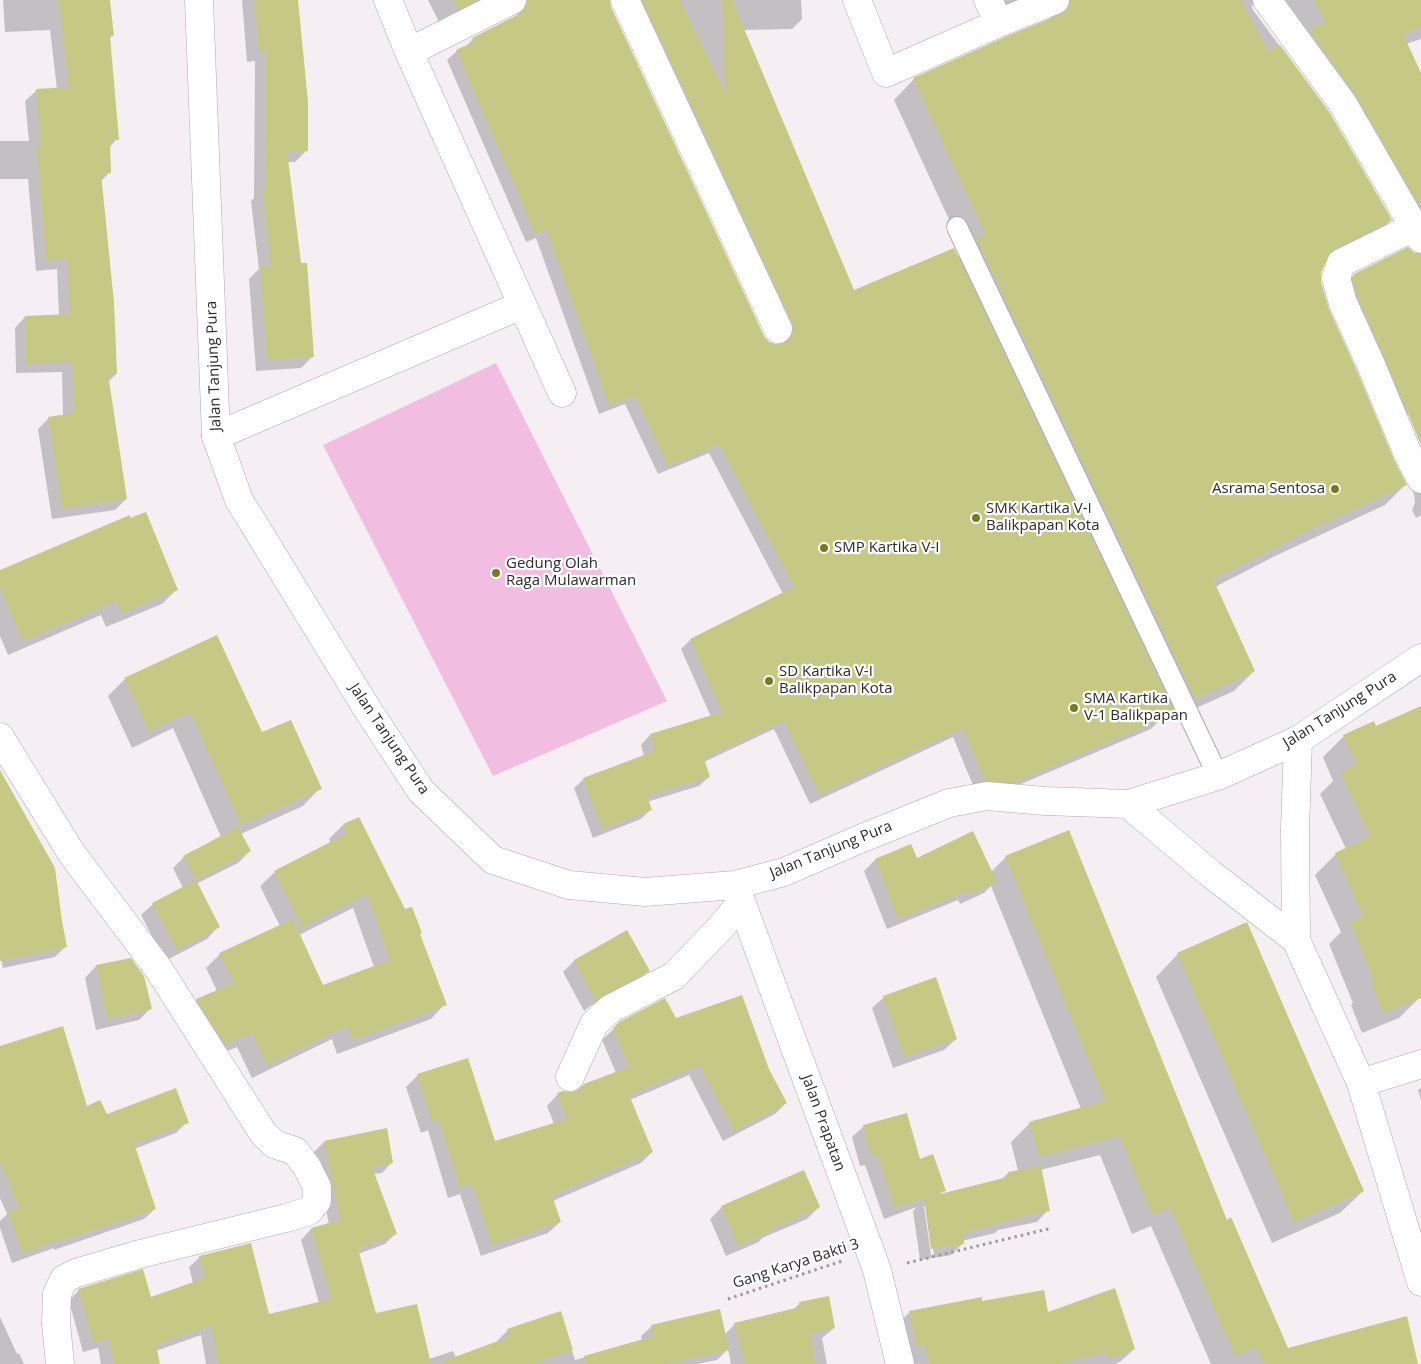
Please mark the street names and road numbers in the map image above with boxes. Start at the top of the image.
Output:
street label: Jalan Tanjung Pura [203,301,225,431]
street label: Jalan Tanjung Pura [1280,668,1400,752]
street label: Jalan Tanjung Pura [345,680,433,798]
street label: Jalan Tanjung Pura [767,817,895,883]
street label: Jalan Prapatan [797,1072,849,1174]
street label: Gang Karya Bakti 3 [731,1235,861,1293]

